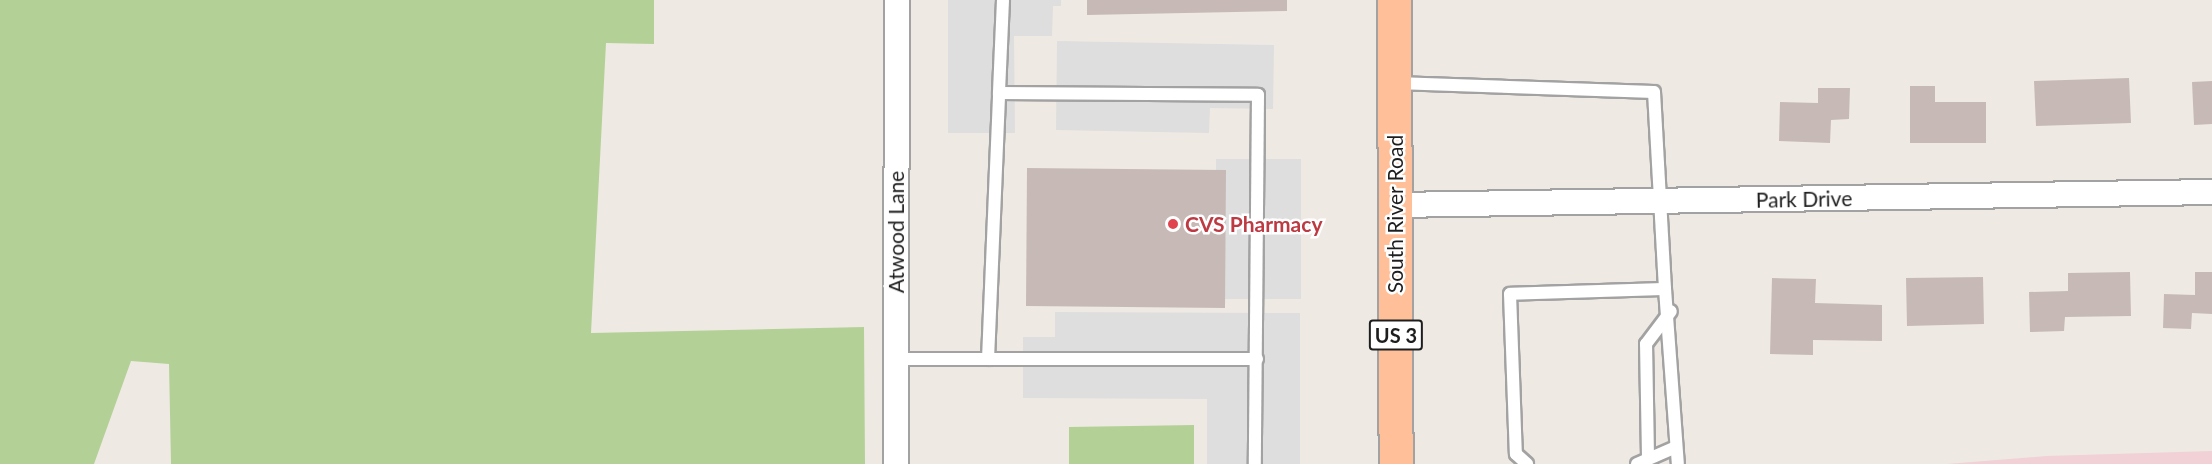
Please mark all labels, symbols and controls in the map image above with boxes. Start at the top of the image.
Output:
street label: South River Road [1382,135,1408,293]
street label: Atwood Lane [883,171,909,293]
street label: Park Drive [1756,186,1852,212]
place label: CVS Pharmacy [1185,211,1322,237]
marker: CVS Pharmacy [1166,217,1180,231]
road number: US 3 [1368,318,1424,352]

